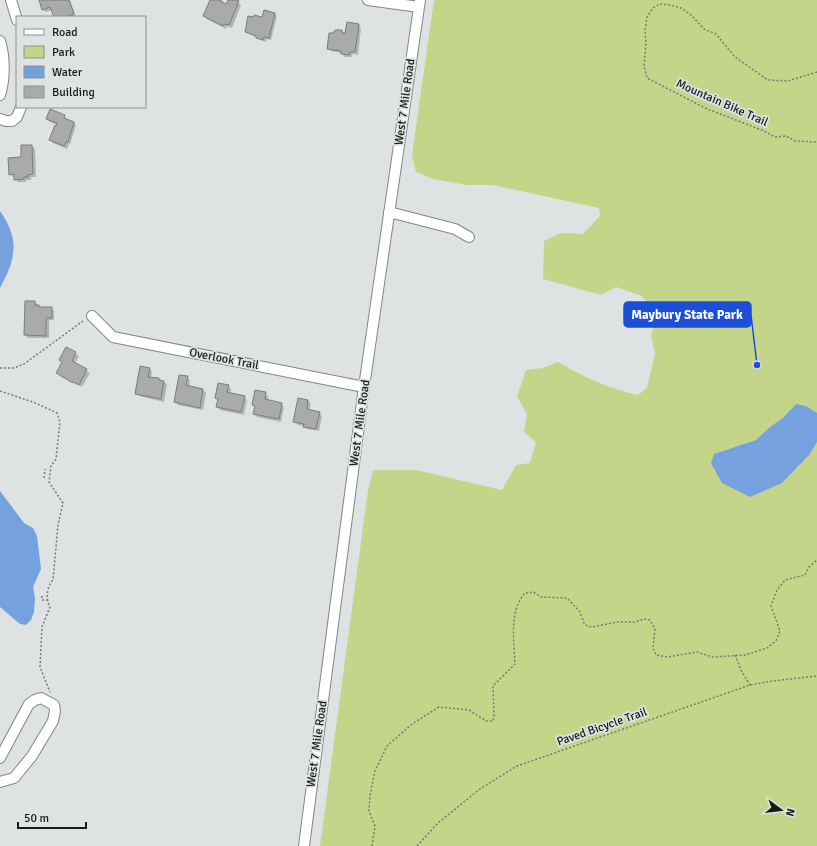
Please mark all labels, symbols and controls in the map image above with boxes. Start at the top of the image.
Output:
legend [16,16,146,108]
text: Road [52,25,78,40]
text: Park [52,45,75,60]
street label: West 7 Mile Road [391,58,419,146]
text: Water [52,65,83,80]
street label: Mountain Bike Trail [674,76,771,130]
text: Building [52,85,95,100]
callout: Maybury State Park [624,302,751,327]
text: Maybury State Park [631,307,743,323]
street label: Overlook Trail [188,345,261,373]
street label: West 7 Mile Road [346,379,374,467]
street label: West 7 Mile Road [303,700,331,788]
street label: Paved Bicycle Trail [555,704,650,749]
north arrow [761,790,801,830]
scale bar [18,804,86,830]
text: N [783,807,797,818]
text: 50 m [24,811,49,826]

